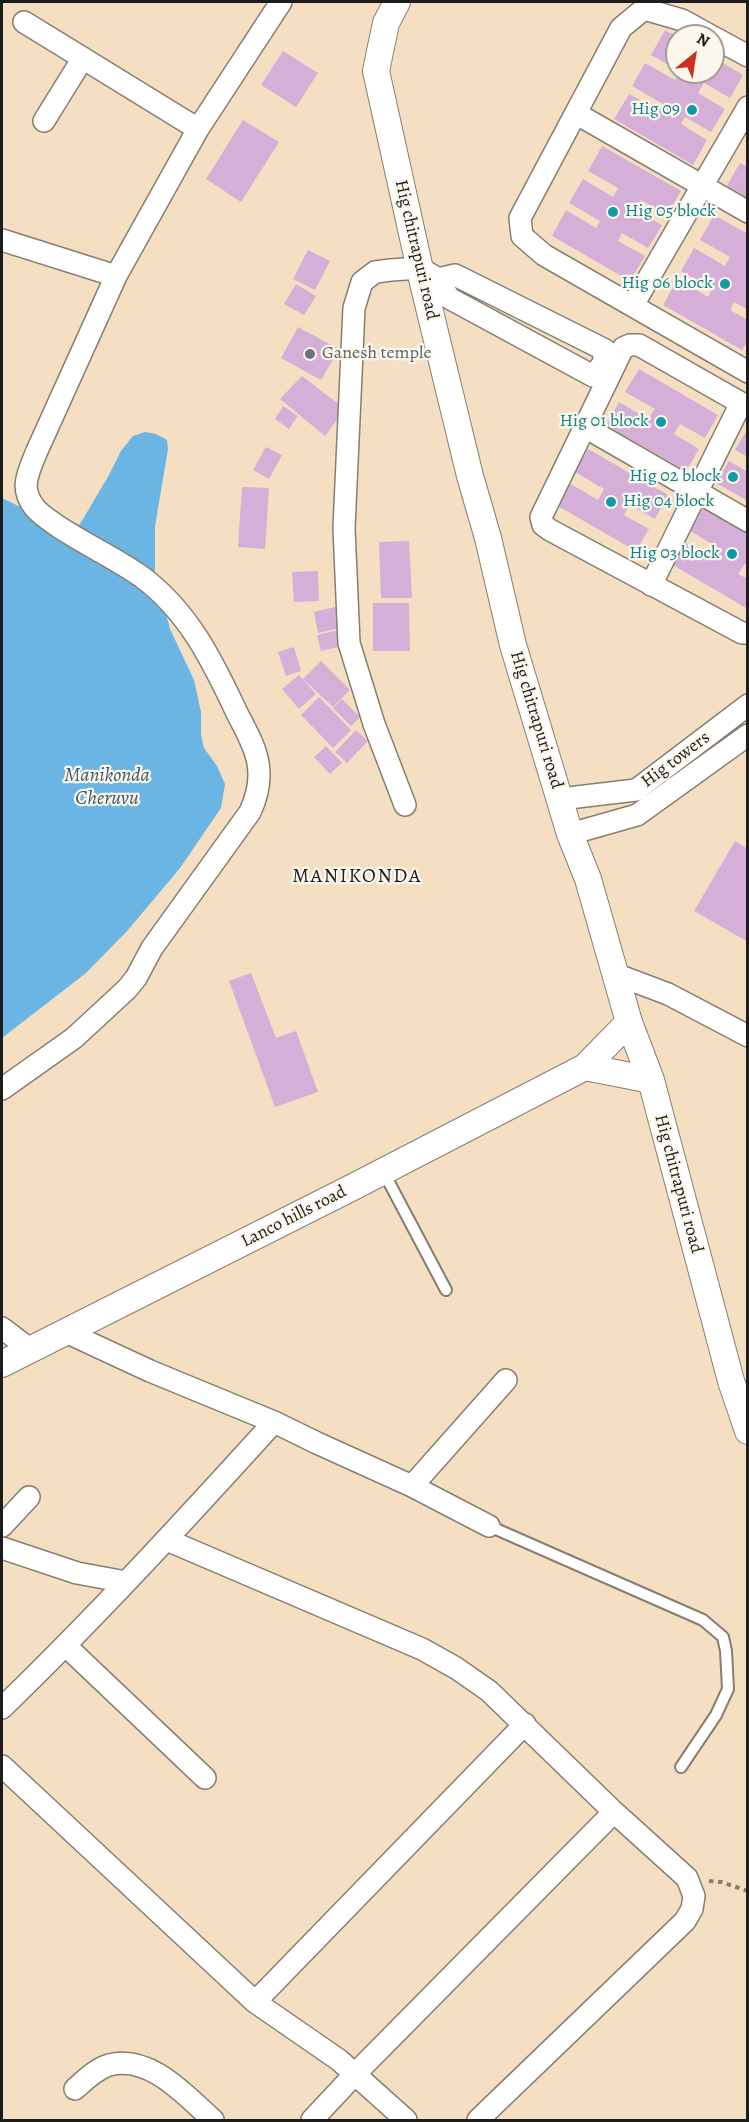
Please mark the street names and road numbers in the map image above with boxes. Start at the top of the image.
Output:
street label: Hig chitrapuri road [389,178,443,322]
street label: Hig chitrapuri road [505,649,567,791]
street label: Hig towers [637,727,715,793]
street label: Hig chitrapuri road [649,1112,707,1256]
street label: Lanco hills road [238,1181,350,1253]

